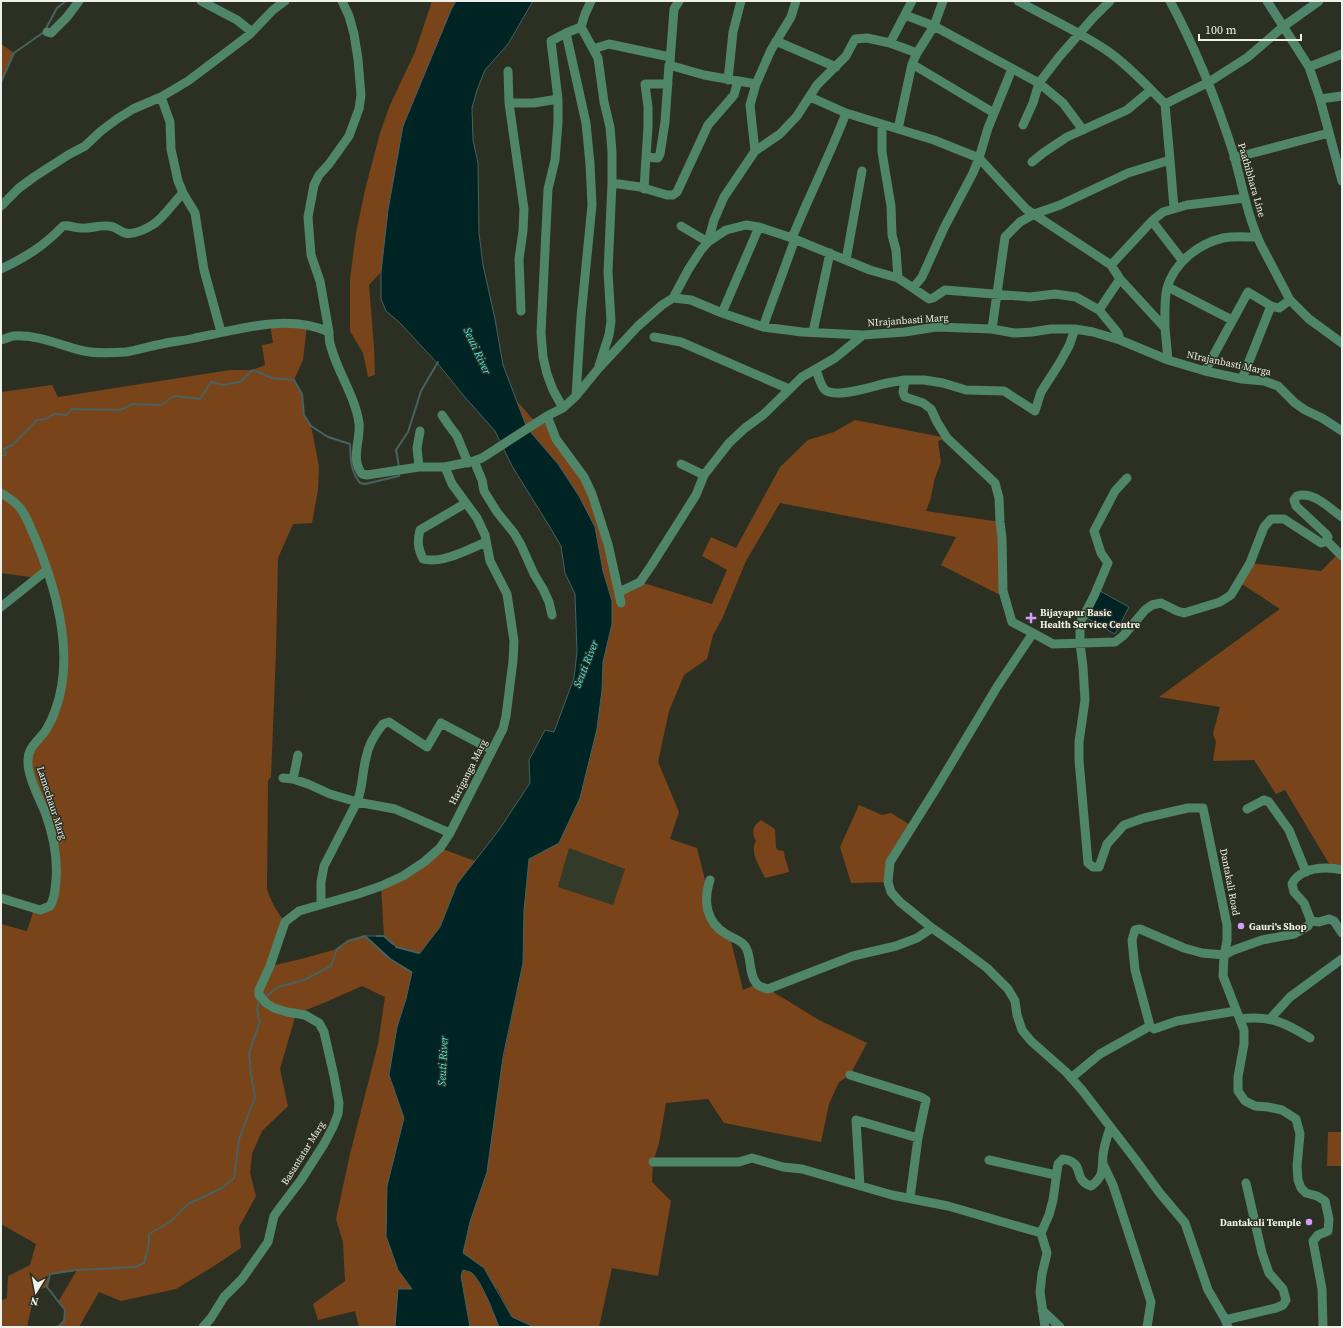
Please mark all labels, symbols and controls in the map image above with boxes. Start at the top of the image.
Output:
scale bar [1199,16,1301,42]
text: 100 m [1205,22,1237,38]
street label: Paathibhara Line [1235,141,1269,219]
street label: NIrajanbasti Marg [867,311,949,329]
water label: Seuti River [460,325,495,377]
street label: NIrajanbasti Marga [1186,348,1273,378]
place label: Bijayapur Basic Health Service Centre [1040,606,1140,631]
marker: Bijayapur Basic Health Service Centre [1025,612,1037,624]
water label: Seuti River [570,637,603,690]
street label: Hariganga Marg [446,737,490,807]
street label: Lamechaur Marg [34,765,70,841]
street label: Dantakali Road [1217,847,1243,917]
place label: Gauri's Shop [1249,920,1307,933]
marker: Gauri's Shop [1236,921,1246,931]
water label: Seuti River [434,1035,452,1086]
street label: Basantatar Marg [278,1119,328,1187]
place label: Dantakali Temple [1220,1216,1301,1229]
marker: Dantakali Temple [1304,1217,1314,1227]
north arrow [16,1272,56,1312]
text: N [29,1293,40,1309]

